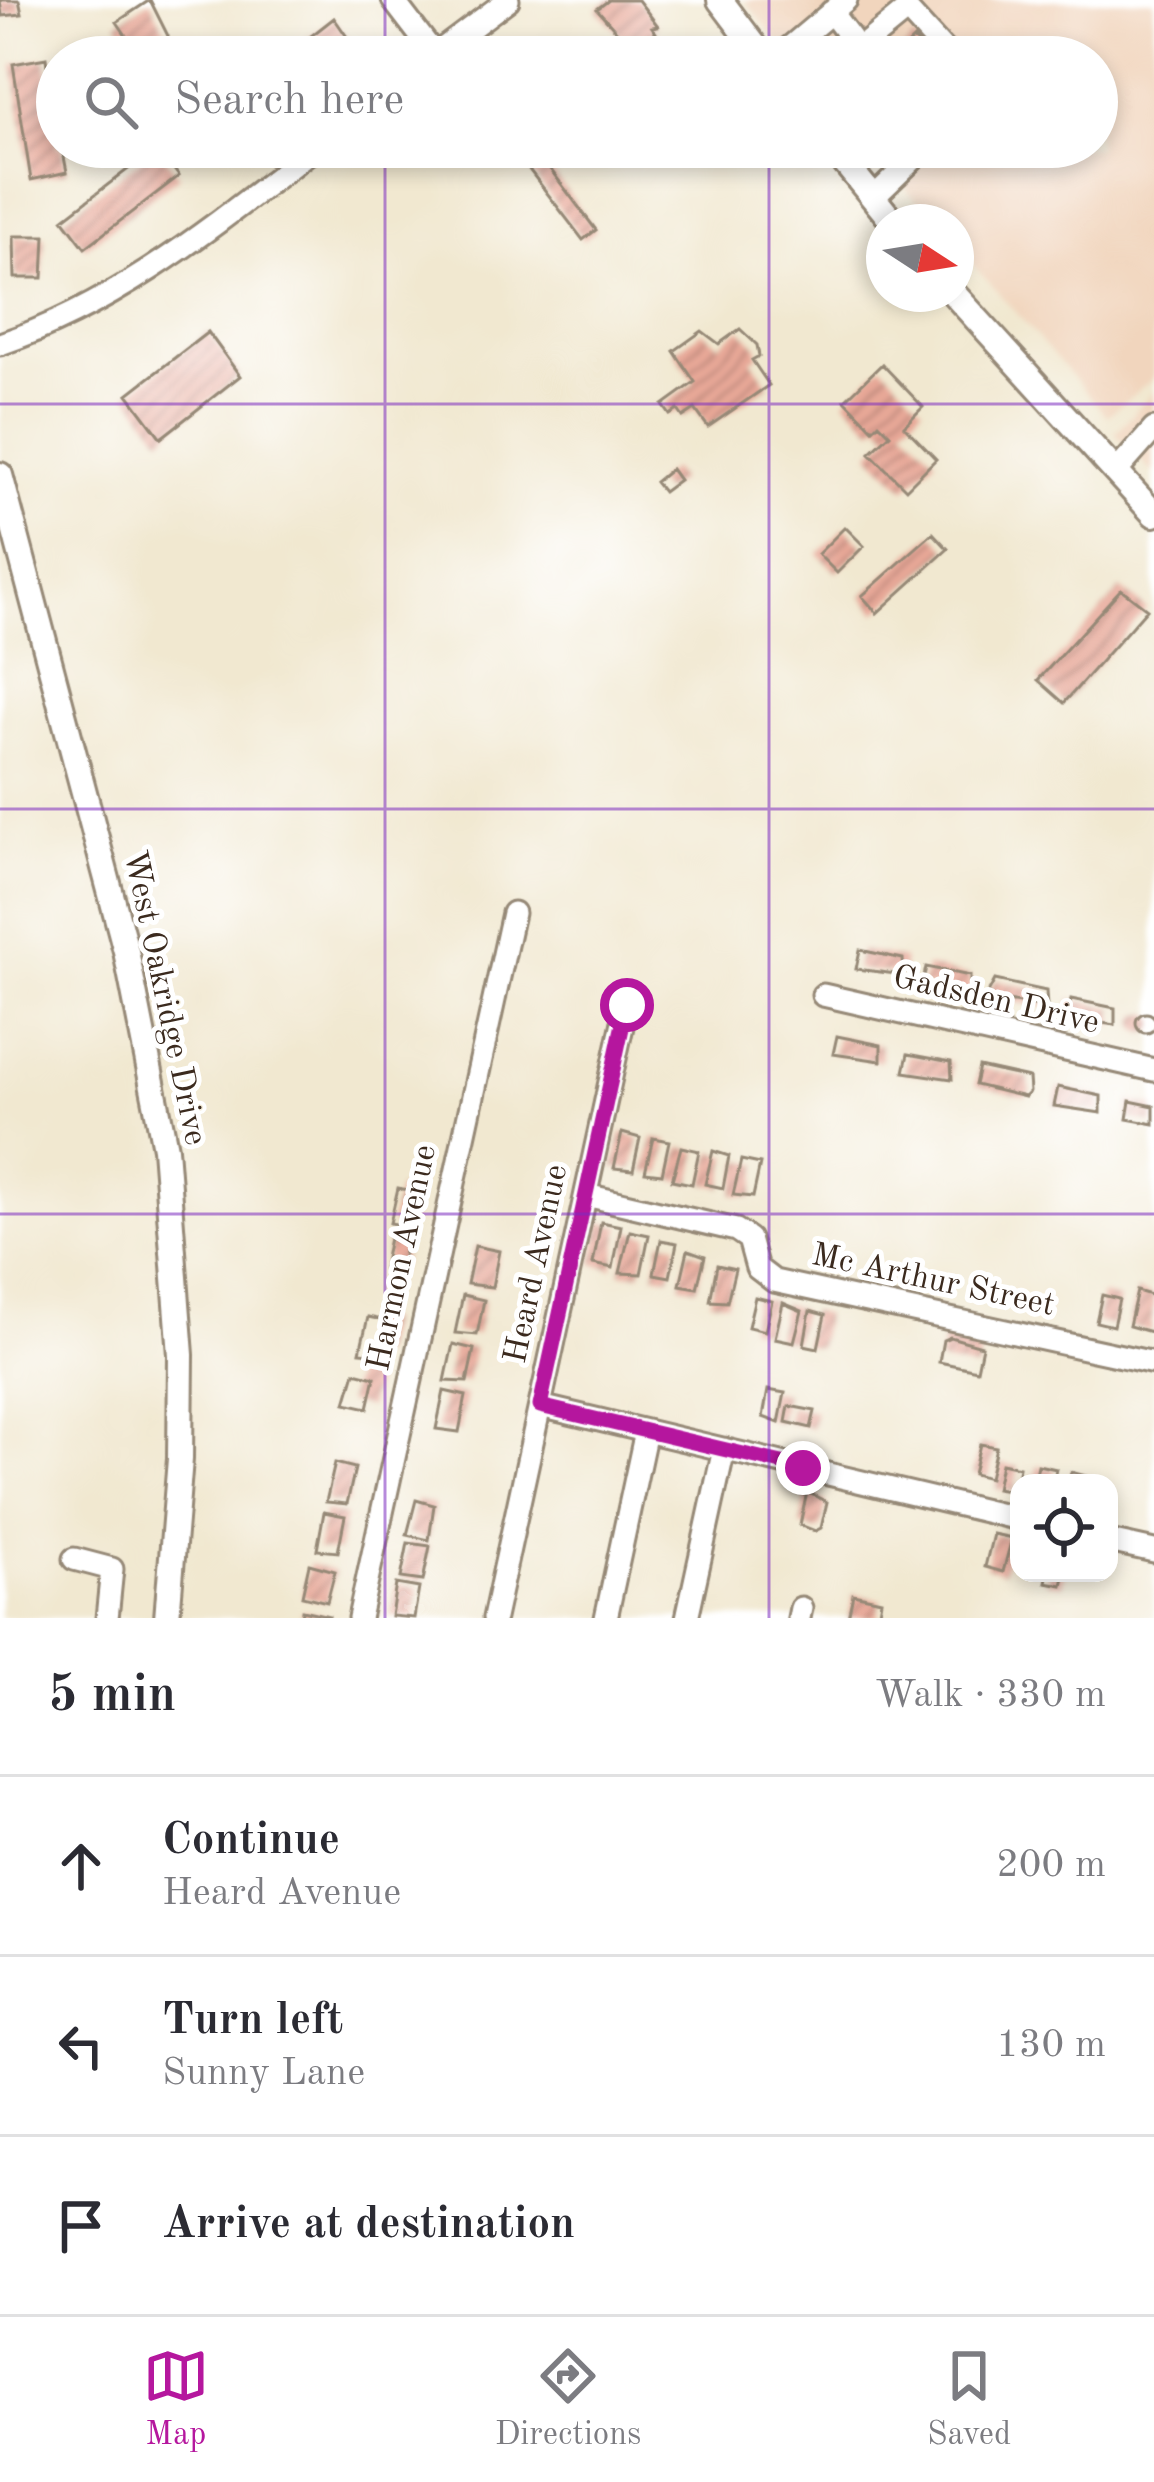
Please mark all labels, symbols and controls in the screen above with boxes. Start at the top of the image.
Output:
search box [36,36,1118,168]
icon: search [78,69,144,135]
text: Search here [174,79,404,124]
north arrow [866,204,974,312]
street label: West Oakridge Drive [117,848,211,1148]
street label: Gadsden Drive [890,961,1102,1041]
route start [600,978,654,1032]
street label: Harmon Avenue [363,1142,443,1374]
street label: Heard Avenue [500,1162,574,1366]
street label: Mc Arthur Street [809,1239,1057,1323]
route end [776,1441,830,1495]
map controls [1010,1474,1118,1582]
button: locate [1010,1474,1118,1582]
text: 5 min [48,1671,176,1722]
text: Walk · 330 m [875,1676,1106,1715]
text: Continue [162,1819,340,1864]
icon: ahead [48,1833,114,1899]
text: 200 m [996,1846,1106,1885]
text: Heard Avenue [162,1874,401,1913]
text: Turn left [162,1999,343,2044]
icon: left [48,2013,114,2079]
text: 130 m [996,2026,1106,2065]
text: Sunny Lane [162,2054,365,2093]
icon: arrive [48,2193,114,2259]
text: Arrive at destination [162,2203,575,2248]
tab: Map [143,2343,209,2456]
tab: Directions [495,2343,641,2456]
tab: Saved [927,2343,1011,2456]

